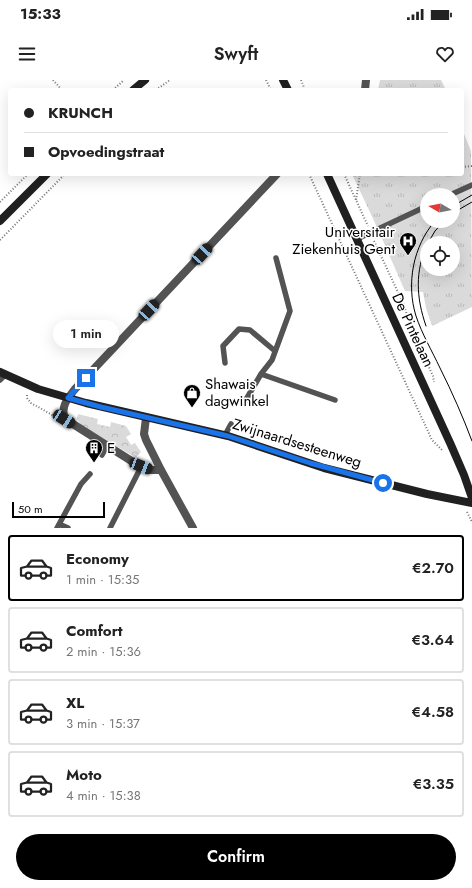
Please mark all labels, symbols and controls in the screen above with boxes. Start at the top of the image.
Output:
text: 15:33 [20,3,61,25]
text: Swyft [214,41,258,67]
icon: menu [16,43,38,65]
icon: heart [434,43,456,65]
text: KRUNCH [48,102,113,124]
text: Opvoedingstraat [48,141,164,163]
north arrow [420,188,460,228]
map controls [420,188,460,276]
place label: Universitair Ziekenhuis Gent [292,221,396,260]
hospital icon: Universitair Ziekenhuis Gent [398,231,418,256]
button: locate [420,236,460,276]
car [189,241,215,267]
street label: De Pintelaan [386,289,440,371]
car [136,297,162,323]
callout: 1 min [53,320,119,348]
text: 1 min [70,324,102,343]
route end [77,369,95,387]
place label: Shawais dagwinkel [205,373,269,412]
shop icon: Shawais dagwinkel [182,383,202,408]
car [51,408,77,430]
street label: Zwijnaardsesteenweg [230,413,364,473]
place label: E [107,437,115,459]
building icon: E [84,438,104,463]
car [128,456,154,476]
route start [374,474,392,492]
scale bar [12,500,105,519]
text: 50 m [18,501,43,517]
text: Economy [66,548,129,570]
icon: car [18,550,54,586]
text: €2.70 [412,557,454,579]
text: 1 min · 15:35 [66,570,139,589]
text: Comfort [66,620,123,642]
icon: car [18,622,54,658]
text: €3.64 [412,629,454,651]
text: 2 min · 15:36 [66,642,141,661]
text: XL [66,692,84,714]
icon: car [18,694,54,730]
text: €4.58 [412,701,454,723]
text: 3 min · 15:37 [66,714,140,733]
text: Moto [66,764,102,786]
icon: car [18,766,54,802]
text: €3.35 [413,773,454,795]
text: 4 min · 15:38 [66,786,141,805]
button: Confirm [16,834,456,880]

